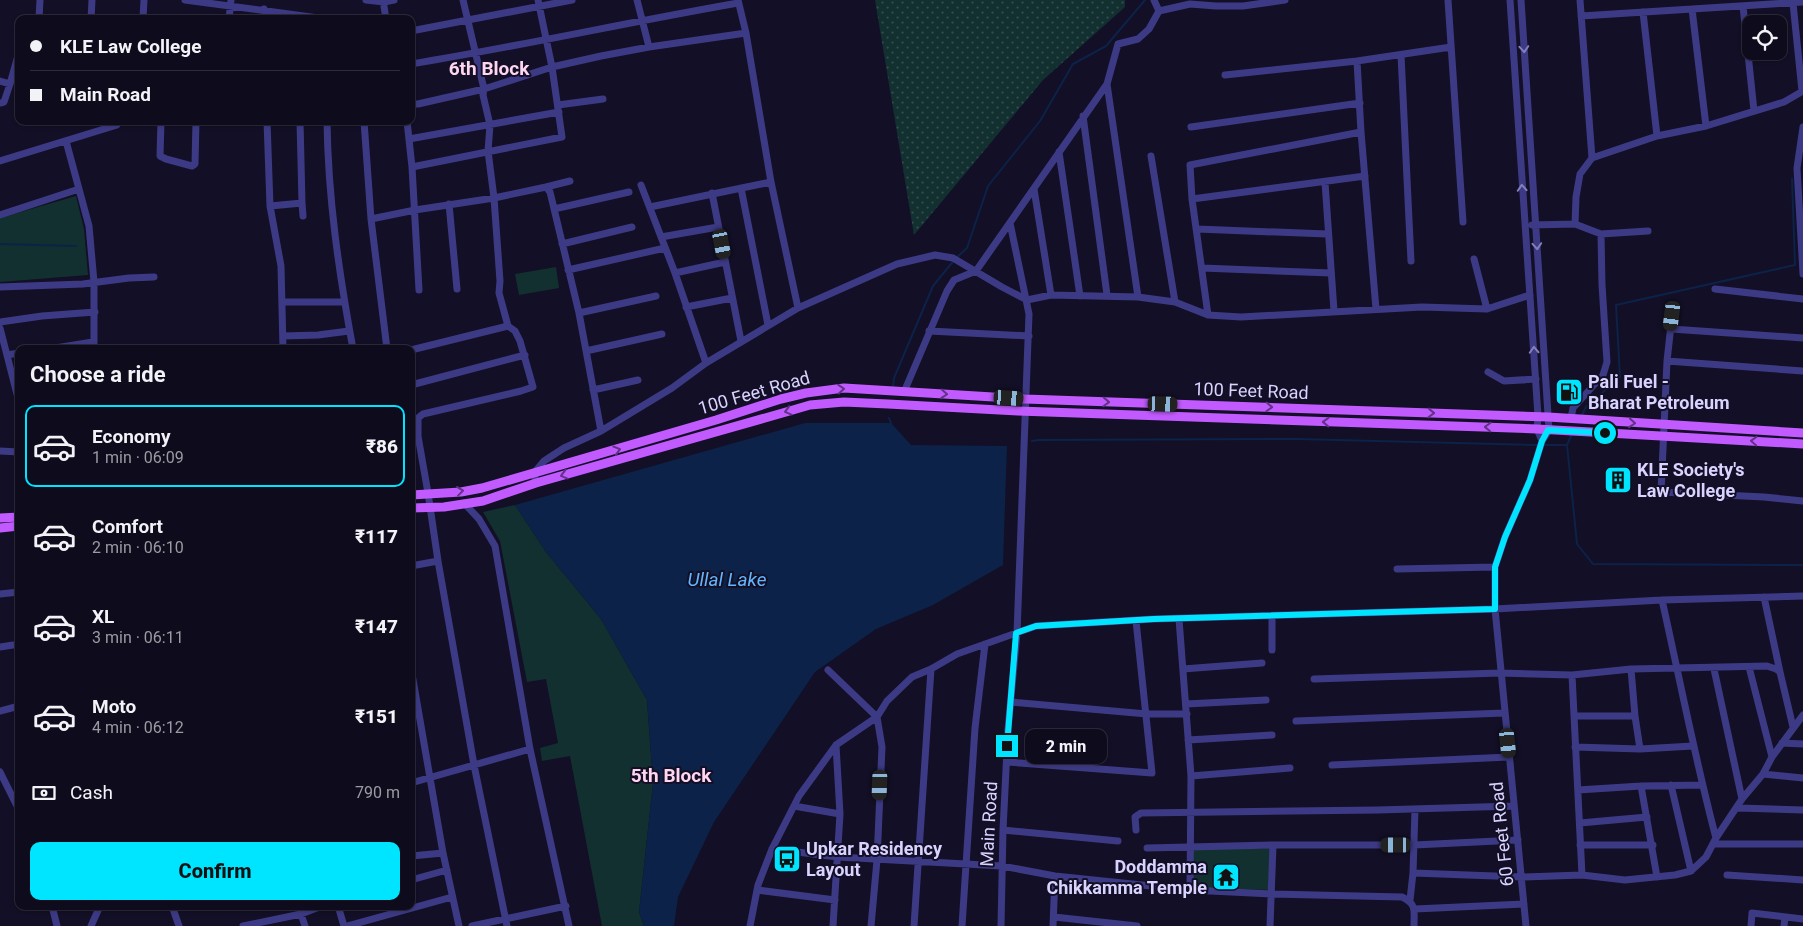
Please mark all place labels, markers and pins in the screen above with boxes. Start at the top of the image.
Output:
place label: Pali Fuel - Bharat Petroleum [1588,371,1730,413]
fuel station icon: Pali Fuel - Bharat Petroleum [1554,377,1584,407]
place label: KLE Society's Law College [1637,459,1745,501]
building icon: KLE Society's Law College [1603,465,1633,495]
place label: Upkar Residency Layout [806,838,943,880]
bus stop icon: Upkar Residency Layout [772,844,802,874]
place label: Doddamma Chikkamma Temple [1046,856,1207,898]
temple icon: Doddamma Chikkamma Temple [1211,862,1241,892]

